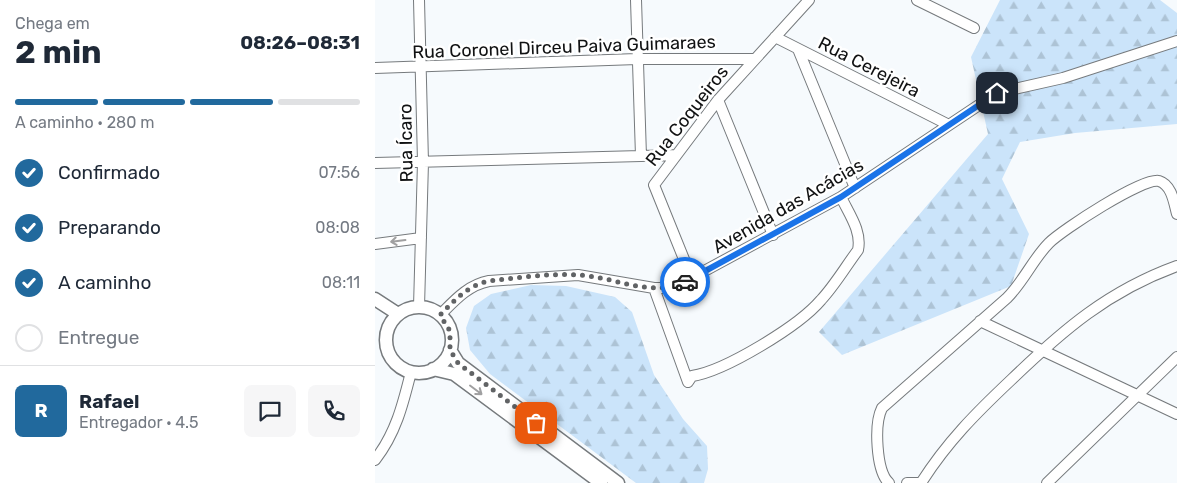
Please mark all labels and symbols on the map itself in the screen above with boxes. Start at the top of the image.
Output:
street label: Rua Coronel Dirceu Paiva Guimaraes [412,31,716,63]
street label: Rua Cerejeira [814,32,924,102]
street label: Rua Coqueiros [641,61,733,171]
pin [976,72,1018,114]
street label: Rua Ícaro [394,103,418,183]
street label: Avenida das Acácias [709,154,867,258]
one-way arrow [390,237,406,247]
courier [660,257,710,307]
one-way arrow [469,385,483,395]
pin [515,402,557,444]

